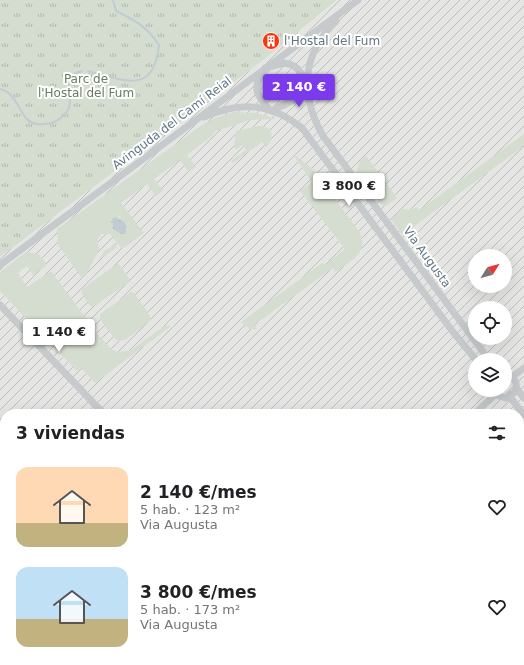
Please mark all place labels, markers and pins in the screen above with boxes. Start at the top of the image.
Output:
building icon: l'Hostal del Fum [261,31,281,51]
place label: l'Hostal del Fum [284,34,380,48]
pin: 2 140 € [262,74,336,108]
pin: 3 800 € [312,173,386,207]
pin: 1 140 € [22,319,96,353]

